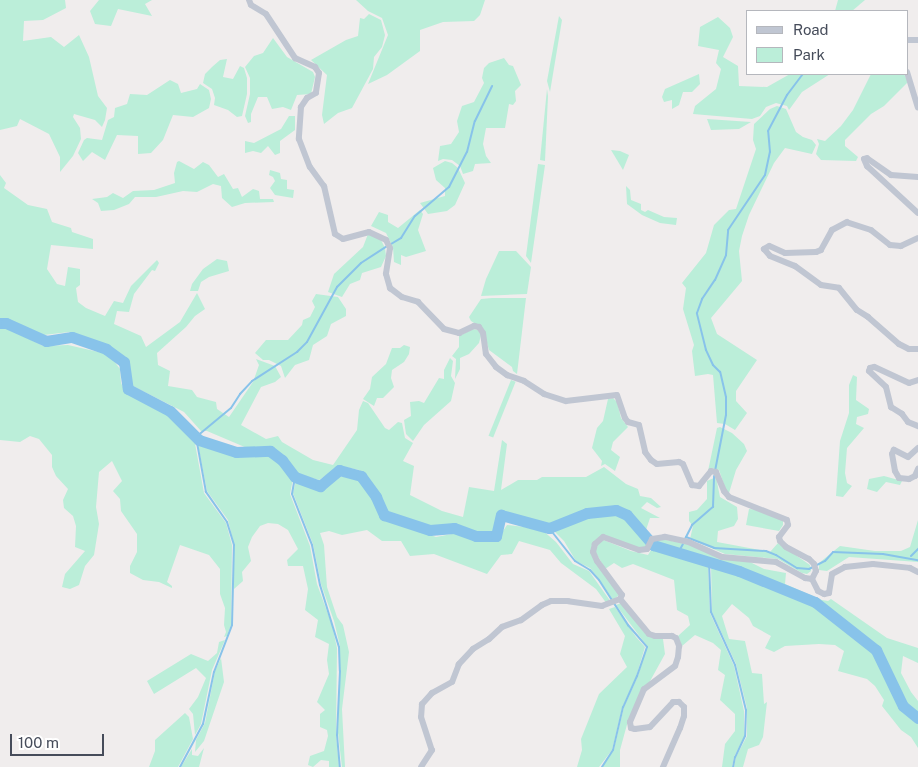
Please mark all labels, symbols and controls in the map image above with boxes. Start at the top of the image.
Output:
legend [746,10,908,75]
text: Road [793,21,829,38]
text: Park [793,46,825,63]
scale bar [12,724,106,756]
text: 100 m [18,734,59,751]

